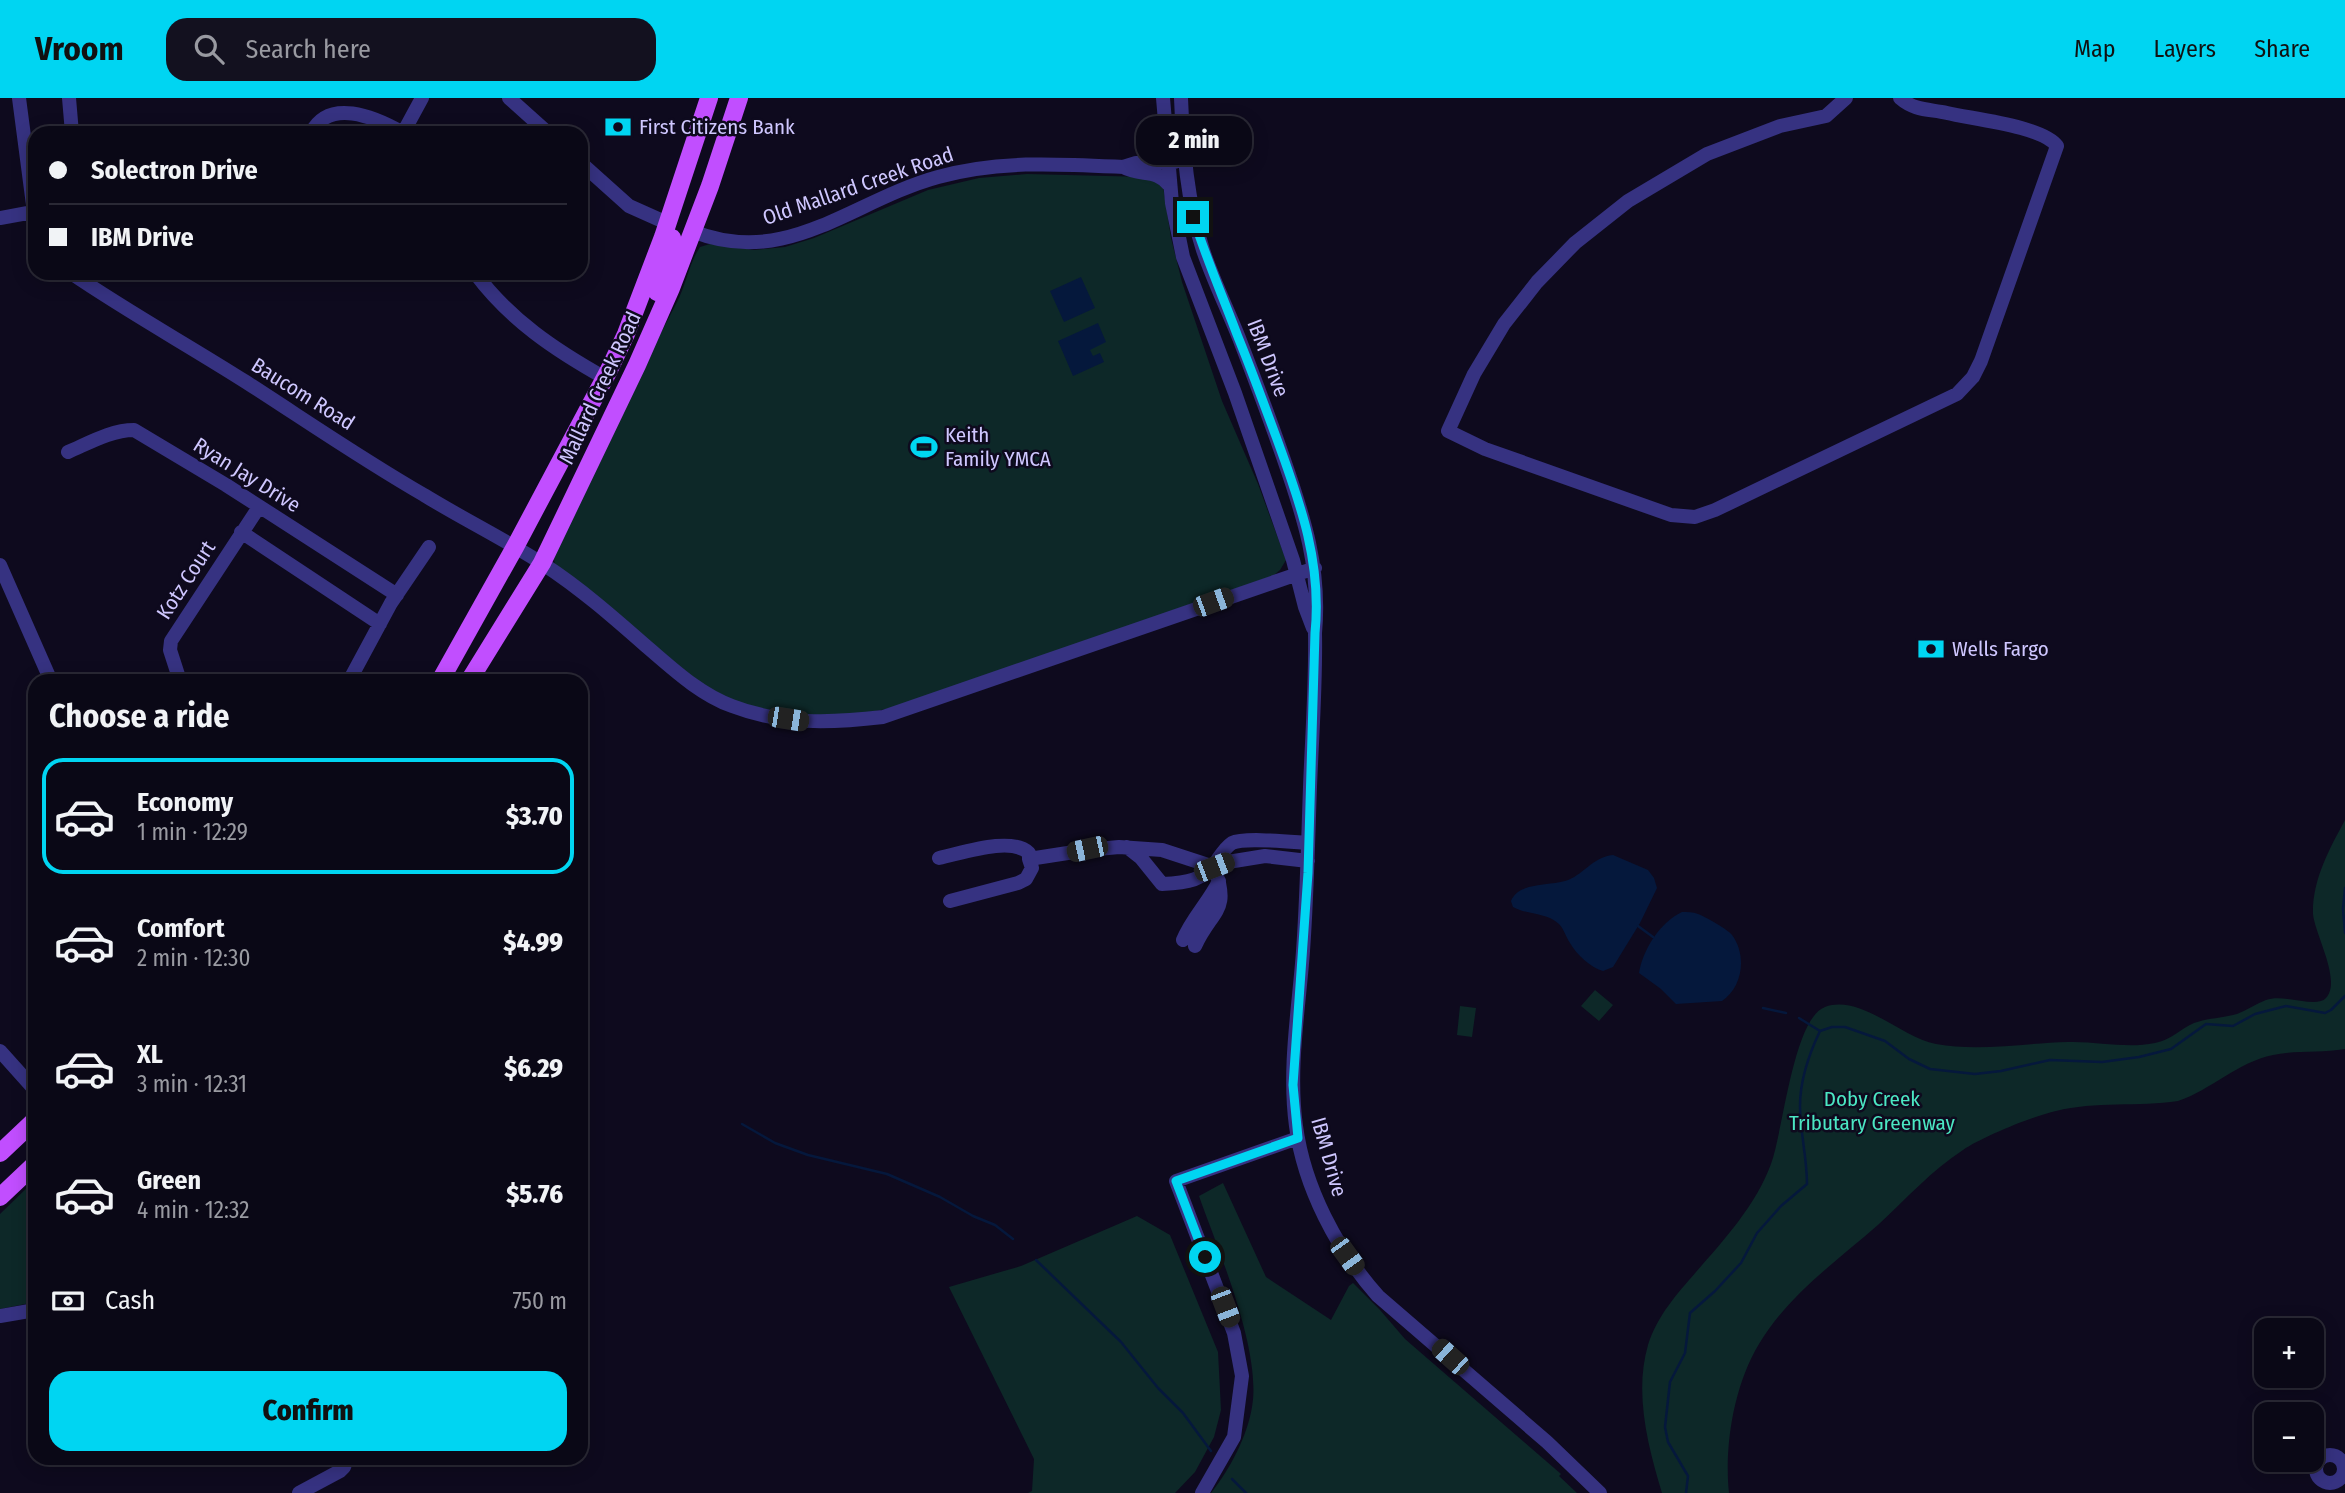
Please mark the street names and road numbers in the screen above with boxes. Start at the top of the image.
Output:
street label: Old Mallard Creek Road [759,141,957,231]
street label: Mallard Creek Road [553,308,647,468]
street label: IBM Drive [1241,315,1295,401]
street label: Baucom Road [246,352,360,436]
street label: Ryan Jay Drive [189,432,305,518]
street label: Kotz Court [151,536,221,624]
street label: IBM Drive [1305,1114,1353,1200]

